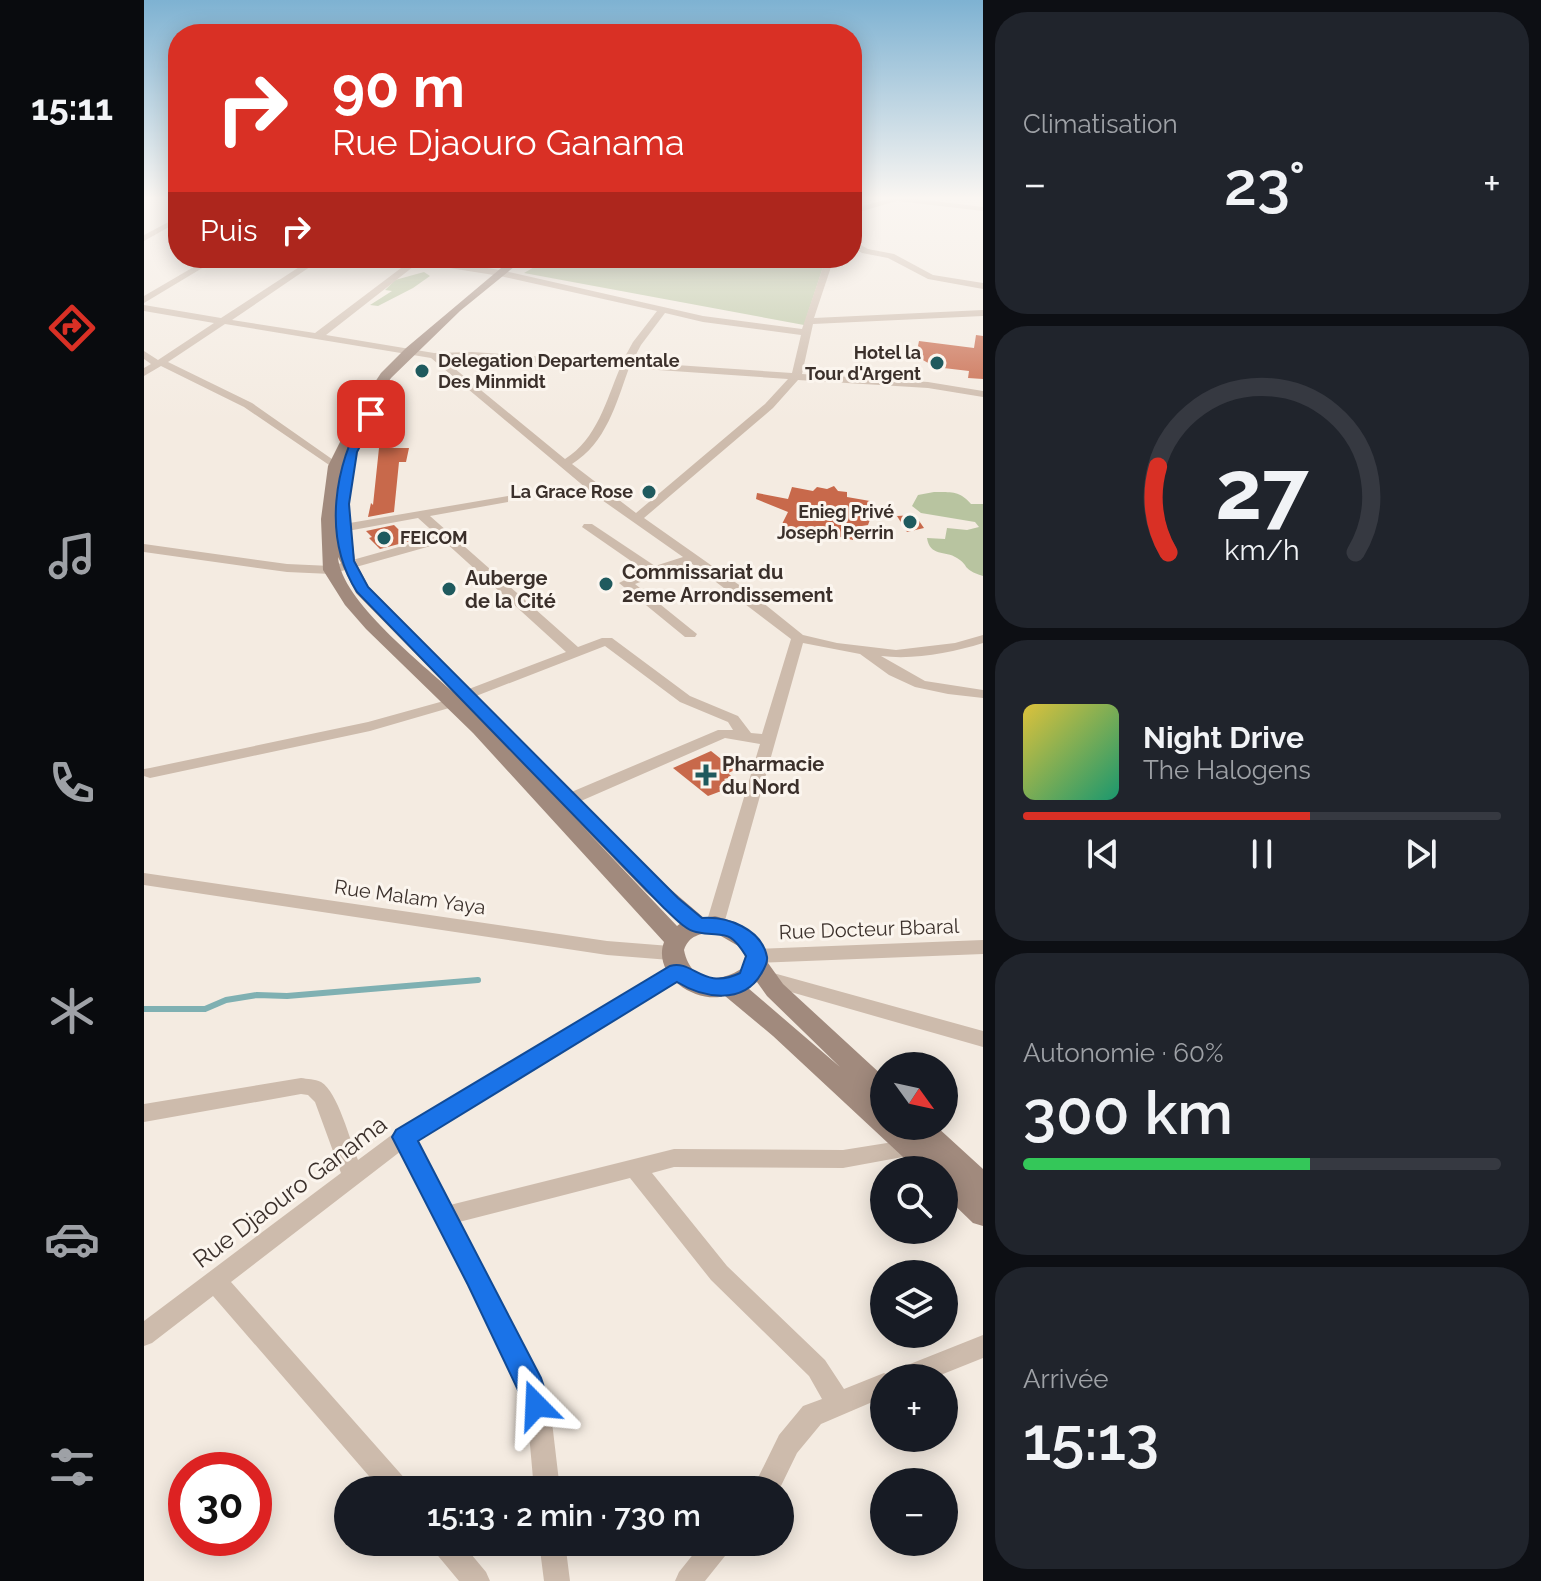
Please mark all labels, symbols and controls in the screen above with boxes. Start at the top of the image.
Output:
text: 90 m [332,54,465,120]
icon: right [200,56,304,160]
text: 15:11 [31,86,113,128]
text: Climatisation [1023,109,1178,139]
text: Rue Djaouro Ganama [332,121,685,163]
text: 23° [1224,149,1305,219]
text: − [1023,158,1047,209]
text: + [1483,158,1501,209]
icon: right [274,208,318,252]
text: Puis [200,213,258,248]
icon: directions [44,300,100,356]
place label: Hotel la Tour d'Argent [805,342,921,384]
place label: Delegation Departementale Des Minmidt [438,350,680,392]
marker: Hotel la Tour d'Argent [928,354,946,372]
marker: Delegation Departementale Des Minmidt [413,362,431,380]
pin [337,380,405,448]
icon: arrive [349,392,393,436]
text: 27 [1215,440,1309,537]
place label: La Grace Rose [510,481,633,502]
marker: La Grace Rose [640,483,658,501]
place label: Enieg Privé Joseph Perrin [777,501,894,543]
marker: Enieg Privé Joseph Perrin [901,513,919,531]
place label: FEICOM [400,527,468,548]
icon: music [44,528,100,584]
marker: FEICOM [375,529,393,547]
text: km/h [1224,533,1300,567]
place label: Commissariat du 2eme Arrondissement [622,560,833,607]
place label: Auberge de la Cité [465,566,556,613]
marker: Commissariat du 2eme Arrondissement [597,575,615,593]
marker: Auberge de la Cité [440,580,458,598]
text: Night Drive [1143,720,1304,755]
place label: Pharmacie du Nord [722,752,824,799]
icon: phone [44,755,100,811]
text: The Halogens [1143,755,1311,785]
marker: Pharmacie du Nord [697,766,715,784]
icon: previous [1081,832,1125,876]
icon: pause [1240,832,1284,876]
icon: next [1399,832,1443,876]
street label: Rue Malam Yaya [333,875,487,919]
street label: Rue Docteur Bbaral [778,914,960,944]
icon: climate [44,983,100,1039]
text: Autonomie · 60% [1023,1038,1223,1068]
north arrow [870,1052,958,1140]
map controls [870,1052,958,1556]
text: 300 km [1023,1078,1233,1148]
street label: Rue Djaouro Ganama [187,1109,392,1274]
button: search [870,1156,958,1244]
icon: car [44,1211,100,1267]
button: layers [870,1260,958,1348]
position arrow [494,1363,578,1447]
button: + [870,1364,958,1452]
text: Arrivée [1023,1364,1108,1394]
text: 15:13 [1023,1404,1159,1474]
icon: filters [44,1439,100,1495]
speed limit sign: 30 [168,1452,272,1556]
button: − [870,1468,958,1556]
text: 15:13 · 2 min · 730 m [427,1498,701,1533]

